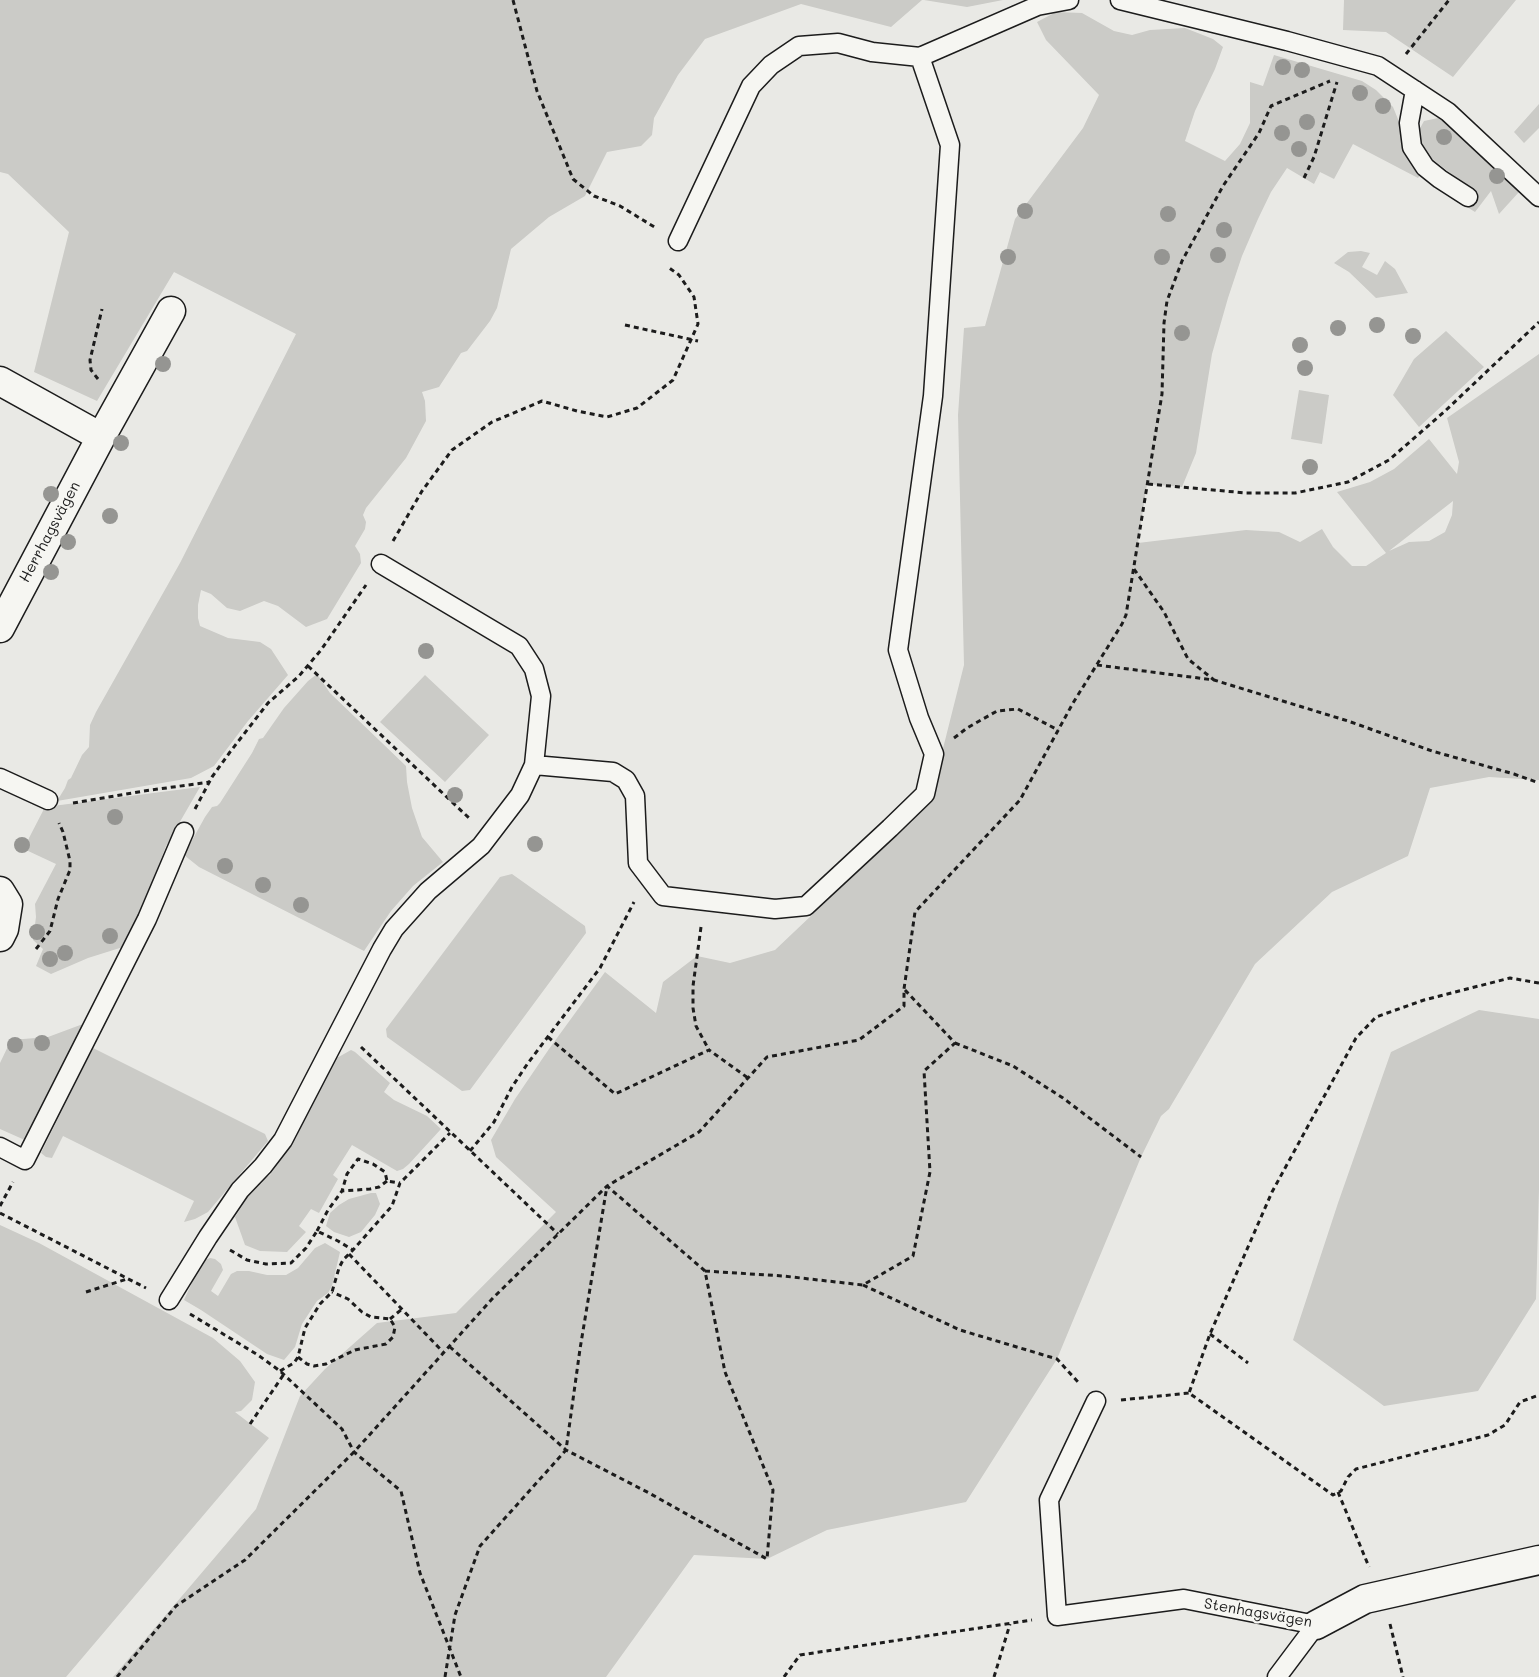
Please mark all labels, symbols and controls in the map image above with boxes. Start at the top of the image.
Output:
street label: Herrhagsvägen [16,478,84,586]
street label: Stenhagsvägen [1203,1595,1313,1631]

